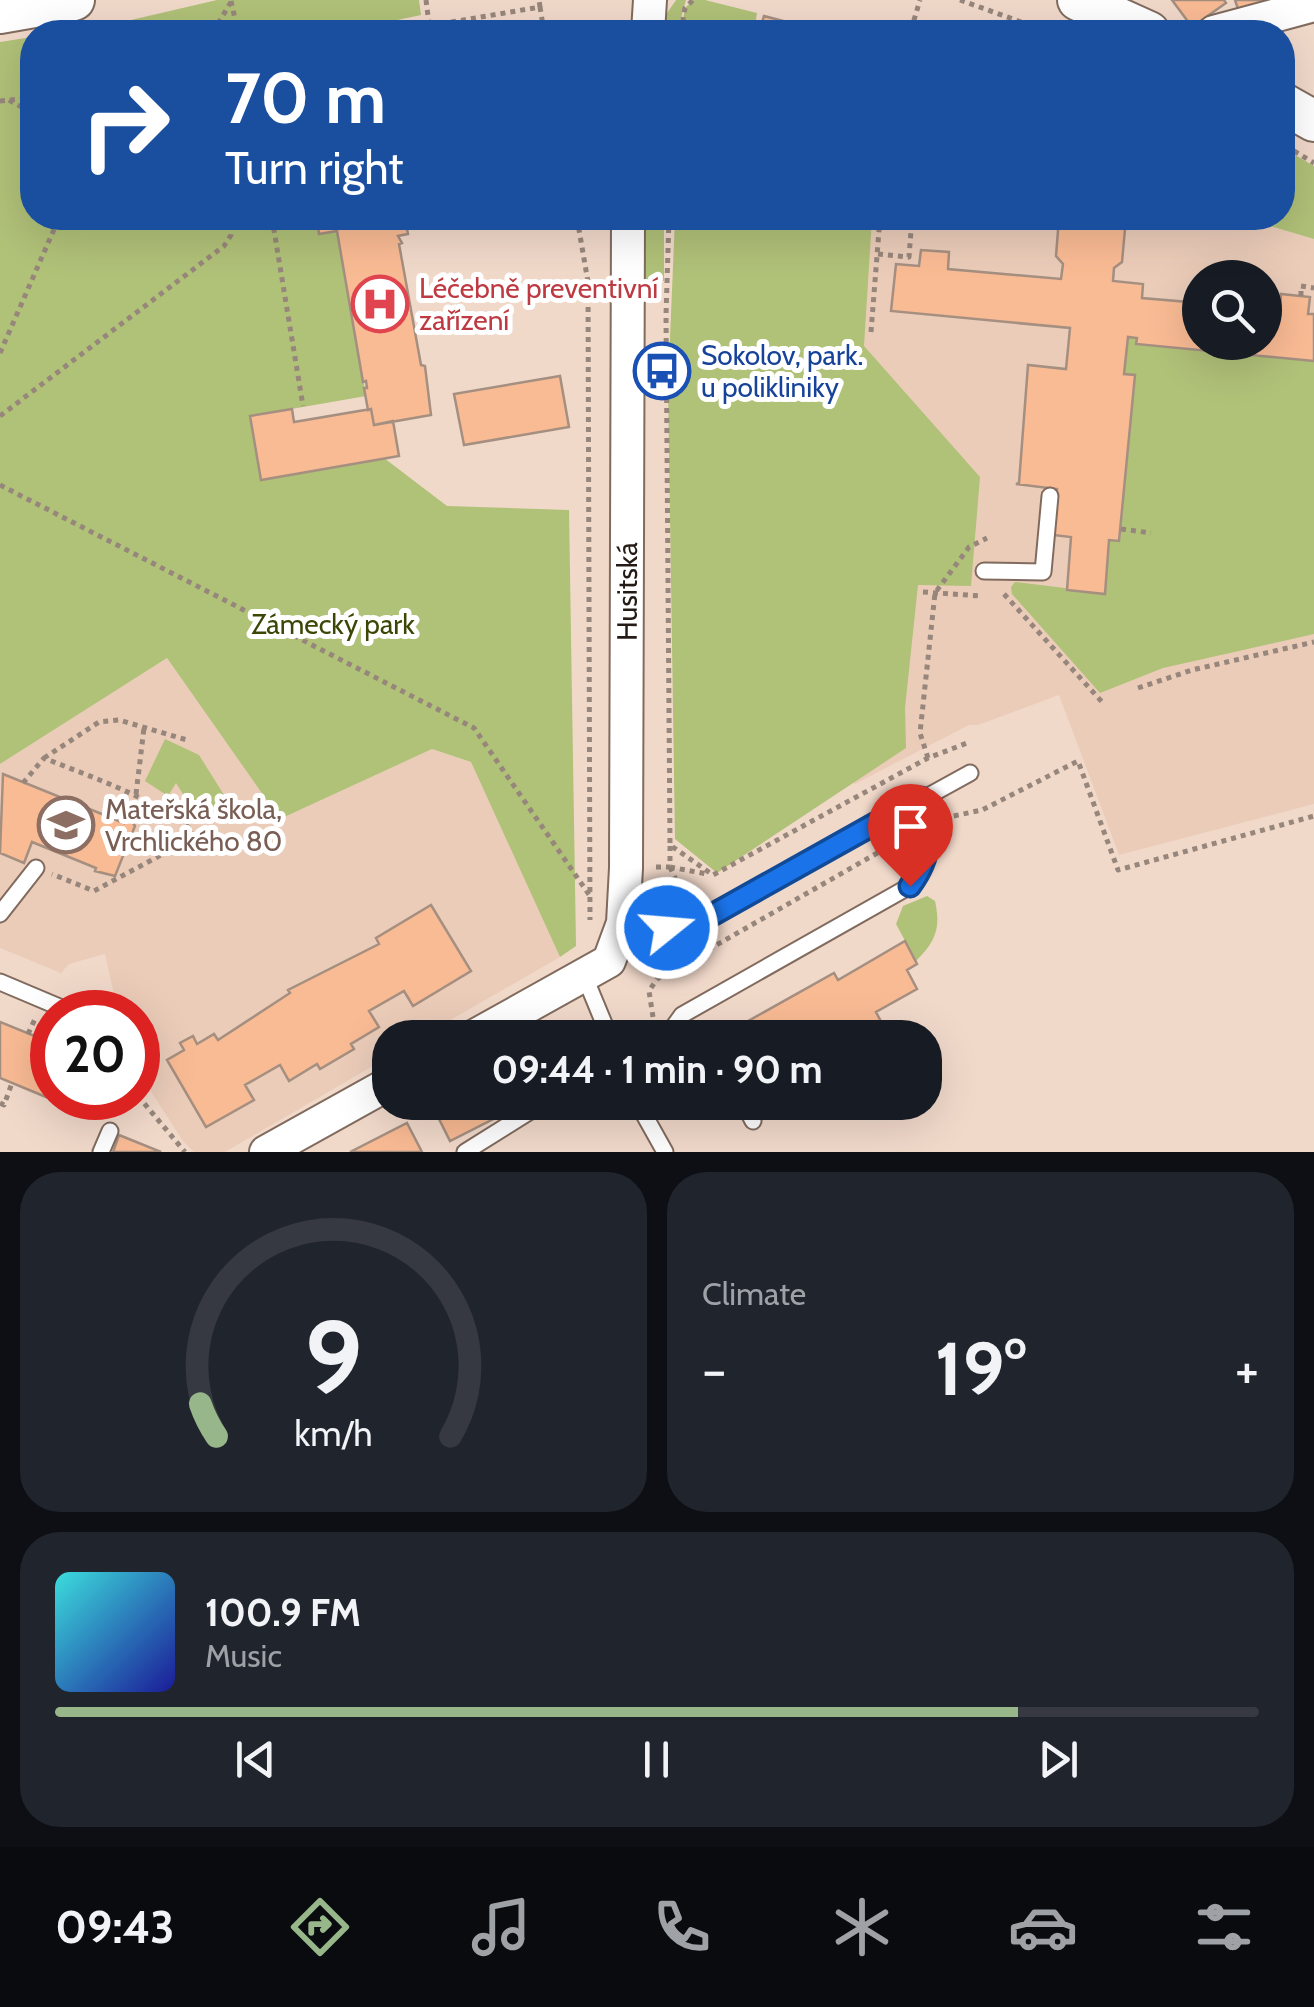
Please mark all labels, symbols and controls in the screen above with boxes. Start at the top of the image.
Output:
text: 70 m [225,55,386,141]
icon: right [60,60,190,190]
text: Turn right [225,141,404,195]
map controls [1182,260,1282,360]
button: search [1182,260,1282,360]
place label: Léčebně preventivní zařízení [419,271,658,337]
hospital icon: Léčebně preventivní zařízení [350,274,410,334]
place label: Sokolov, park. u polikliniky [701,338,863,404]
bus stop icon: Sokolov, park. u polikliniky [632,341,692,401]
street label: Husitská [610,542,644,641]
park label: Zámecký park [251,607,415,641]
pin [868,784,953,887]
place label: Mateřská škola, Vrchlického 80 [105,792,282,858]
school or university icon: Mateřská škola, Vrchlického 80 [36,795,96,855]
icon: arrive [883,799,938,854]
position arrow [615,876,719,980]
speed limit sign: 20 [30,990,160,1120]
text: 09:44 · 1 min · 90 m [491,1046,823,1093]
text: Climate [702,1274,806,1313]
text: 9 [304,1294,363,1420]
text: 19° [935,1323,1026,1414]
text: − [702,1336,726,1403]
text: + [1235,1336,1259,1403]
text: km/h [294,1412,373,1455]
text: 100.9 FM [205,1589,361,1636]
text: Music [205,1636,282,1675]
icon: previous [228,1732,283,1787]
icon: pause [629,1732,684,1787]
icon: next [1031,1732,1086,1787]
icon: directions [285,1892,355,1962]
icon: music [466,1892,536,1962]
icon: phone [647,1892,717,1962]
icon: climate [827,1892,897,1962]
icon: car [1008,1892,1078,1962]
icon: filters [1189,1892,1259,1962]
text: 09:43 [55,1900,175,1954]

